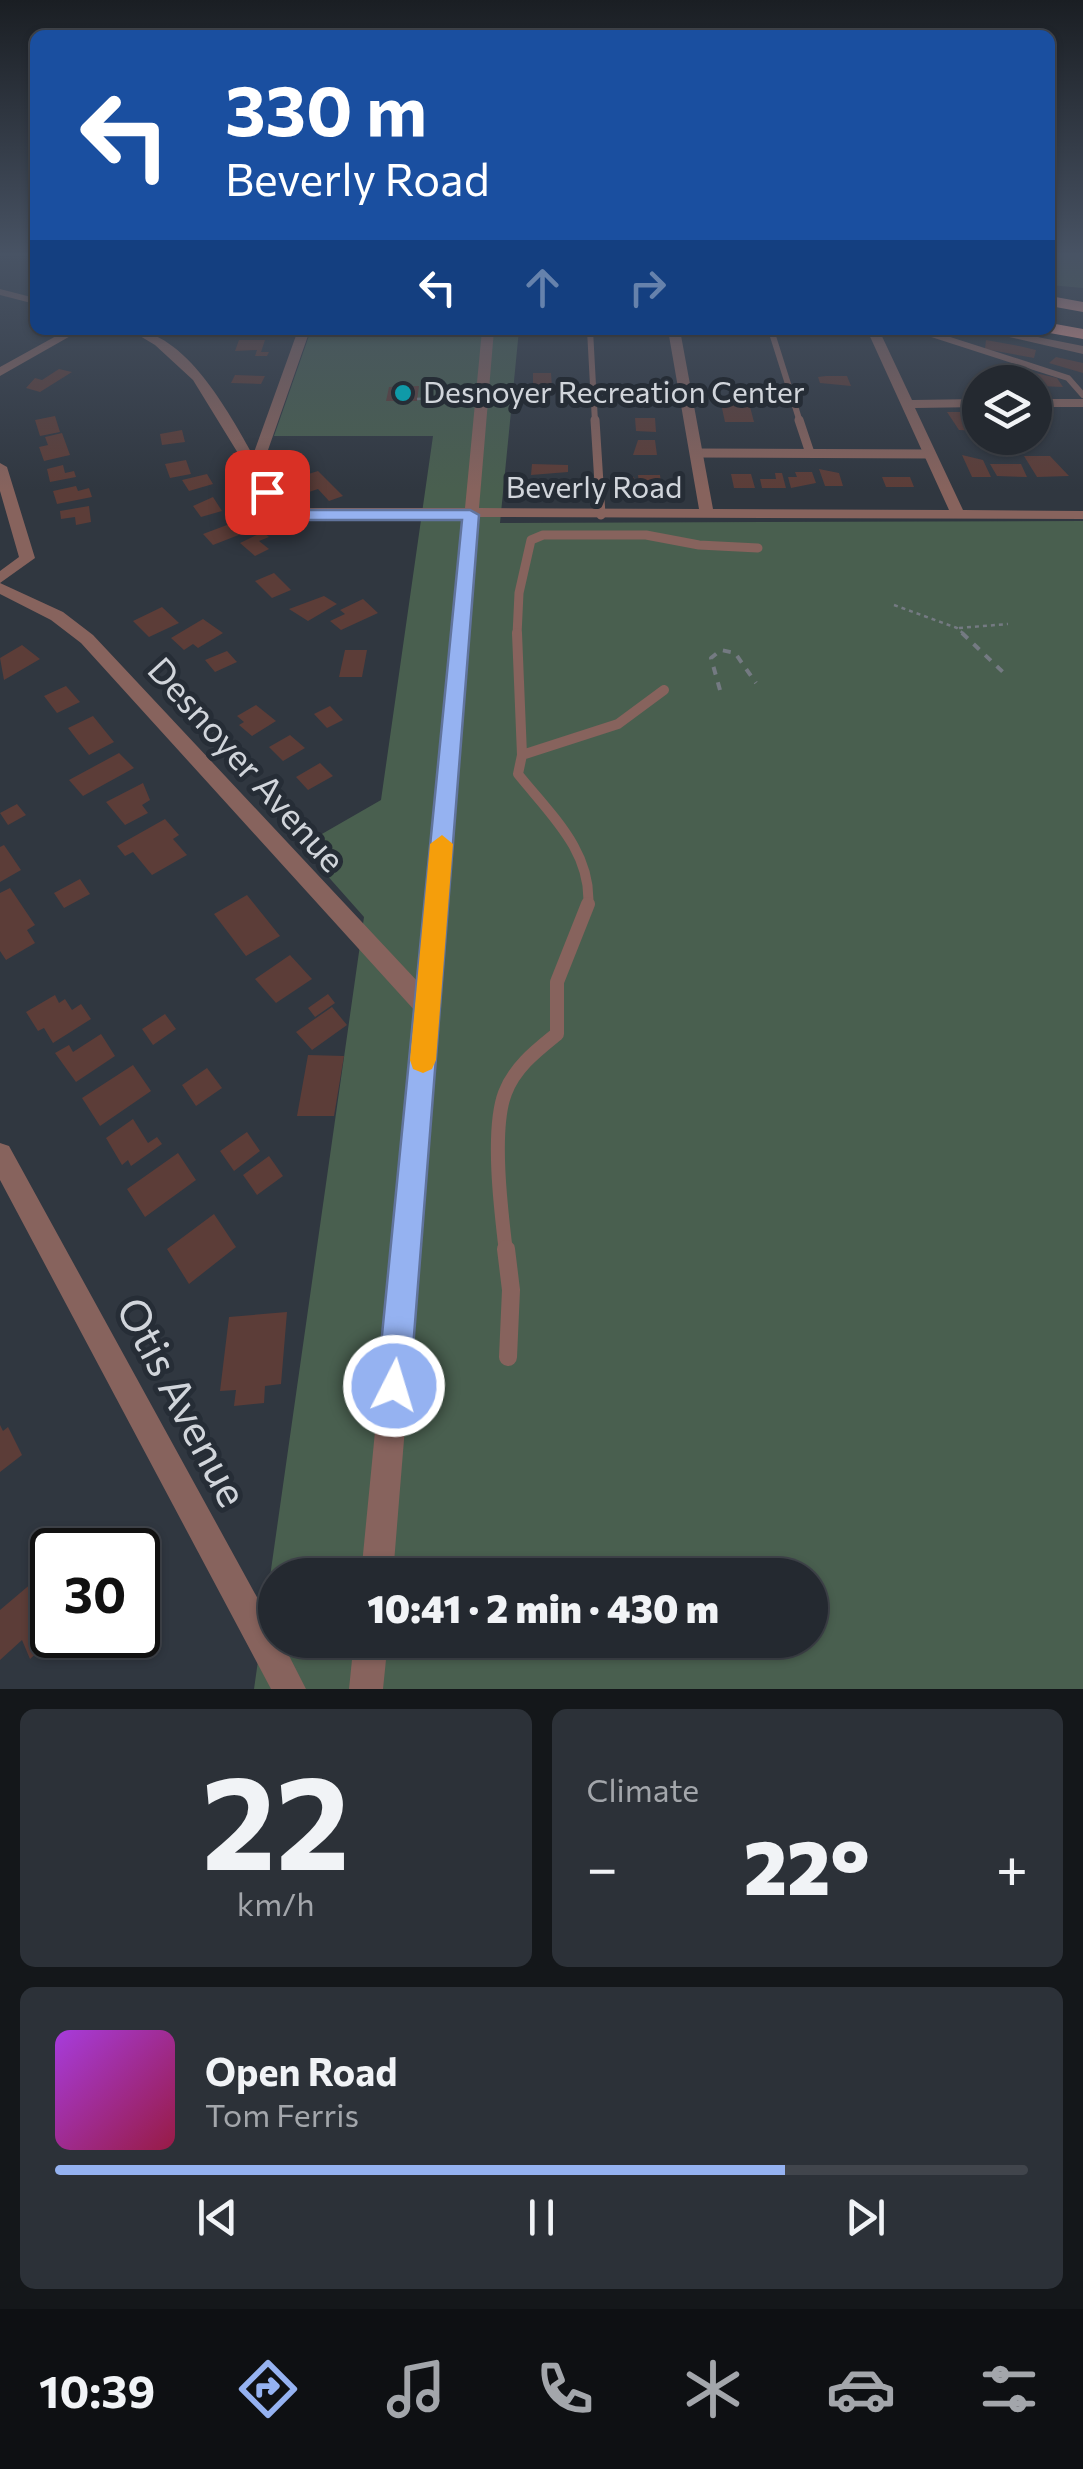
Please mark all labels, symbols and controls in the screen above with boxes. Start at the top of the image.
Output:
text: 330 m [225,65,427,150]
icon: left [60,70,190,200]
text: Beverly Road [225,150,490,205]
icon: left [410,260,465,315]
icon: ahead [515,260,570,315]
icon: right [620,260,675,315]
map controls [962,365,1052,455]
button: layers [962,365,1052,455]
place label: Desnoyer Recreation Center [423,372,805,409]
marker: Desnoyer Recreation Center [392,382,414,404]
pin [225,450,310,535]
icon: arrive [240,465,295,520]
street label: Beverly Road [506,467,682,504]
street label: Desnoyer Avenue [140,647,355,879]
street label: Otis Avenue [107,1288,261,1515]
position arrow [342,1334,446,1438]
speed limit sign: 30 [30,1528,160,1658]
text: 10:41 · 2 min · 430 m [367,1584,719,1631]
text: 22 [202,1738,350,1897]
text: Climate [587,1769,699,1809]
text: 22° [744,1819,870,1910]
text: − [587,1832,618,1899]
text: + [996,1832,1028,1899]
text: km/h [237,1883,315,1923]
text: Open Road [205,2047,398,2094]
text: Tom Ferris [205,2094,359,2134]
icon: previous [190,2190,245,2245]
icon: pause [514,2190,569,2245]
icon: next [838,2190,893,2245]
icon: directions [233,2354,303,2424]
icon: music [381,2354,451,2424]
icon: phone [530,2354,600,2424]
icon: climate [678,2354,748,2424]
icon: car [826,2354,896,2424]
icon: filters [974,2354,1044,2424]
text: 10:39 [39,2362,155,2417]

